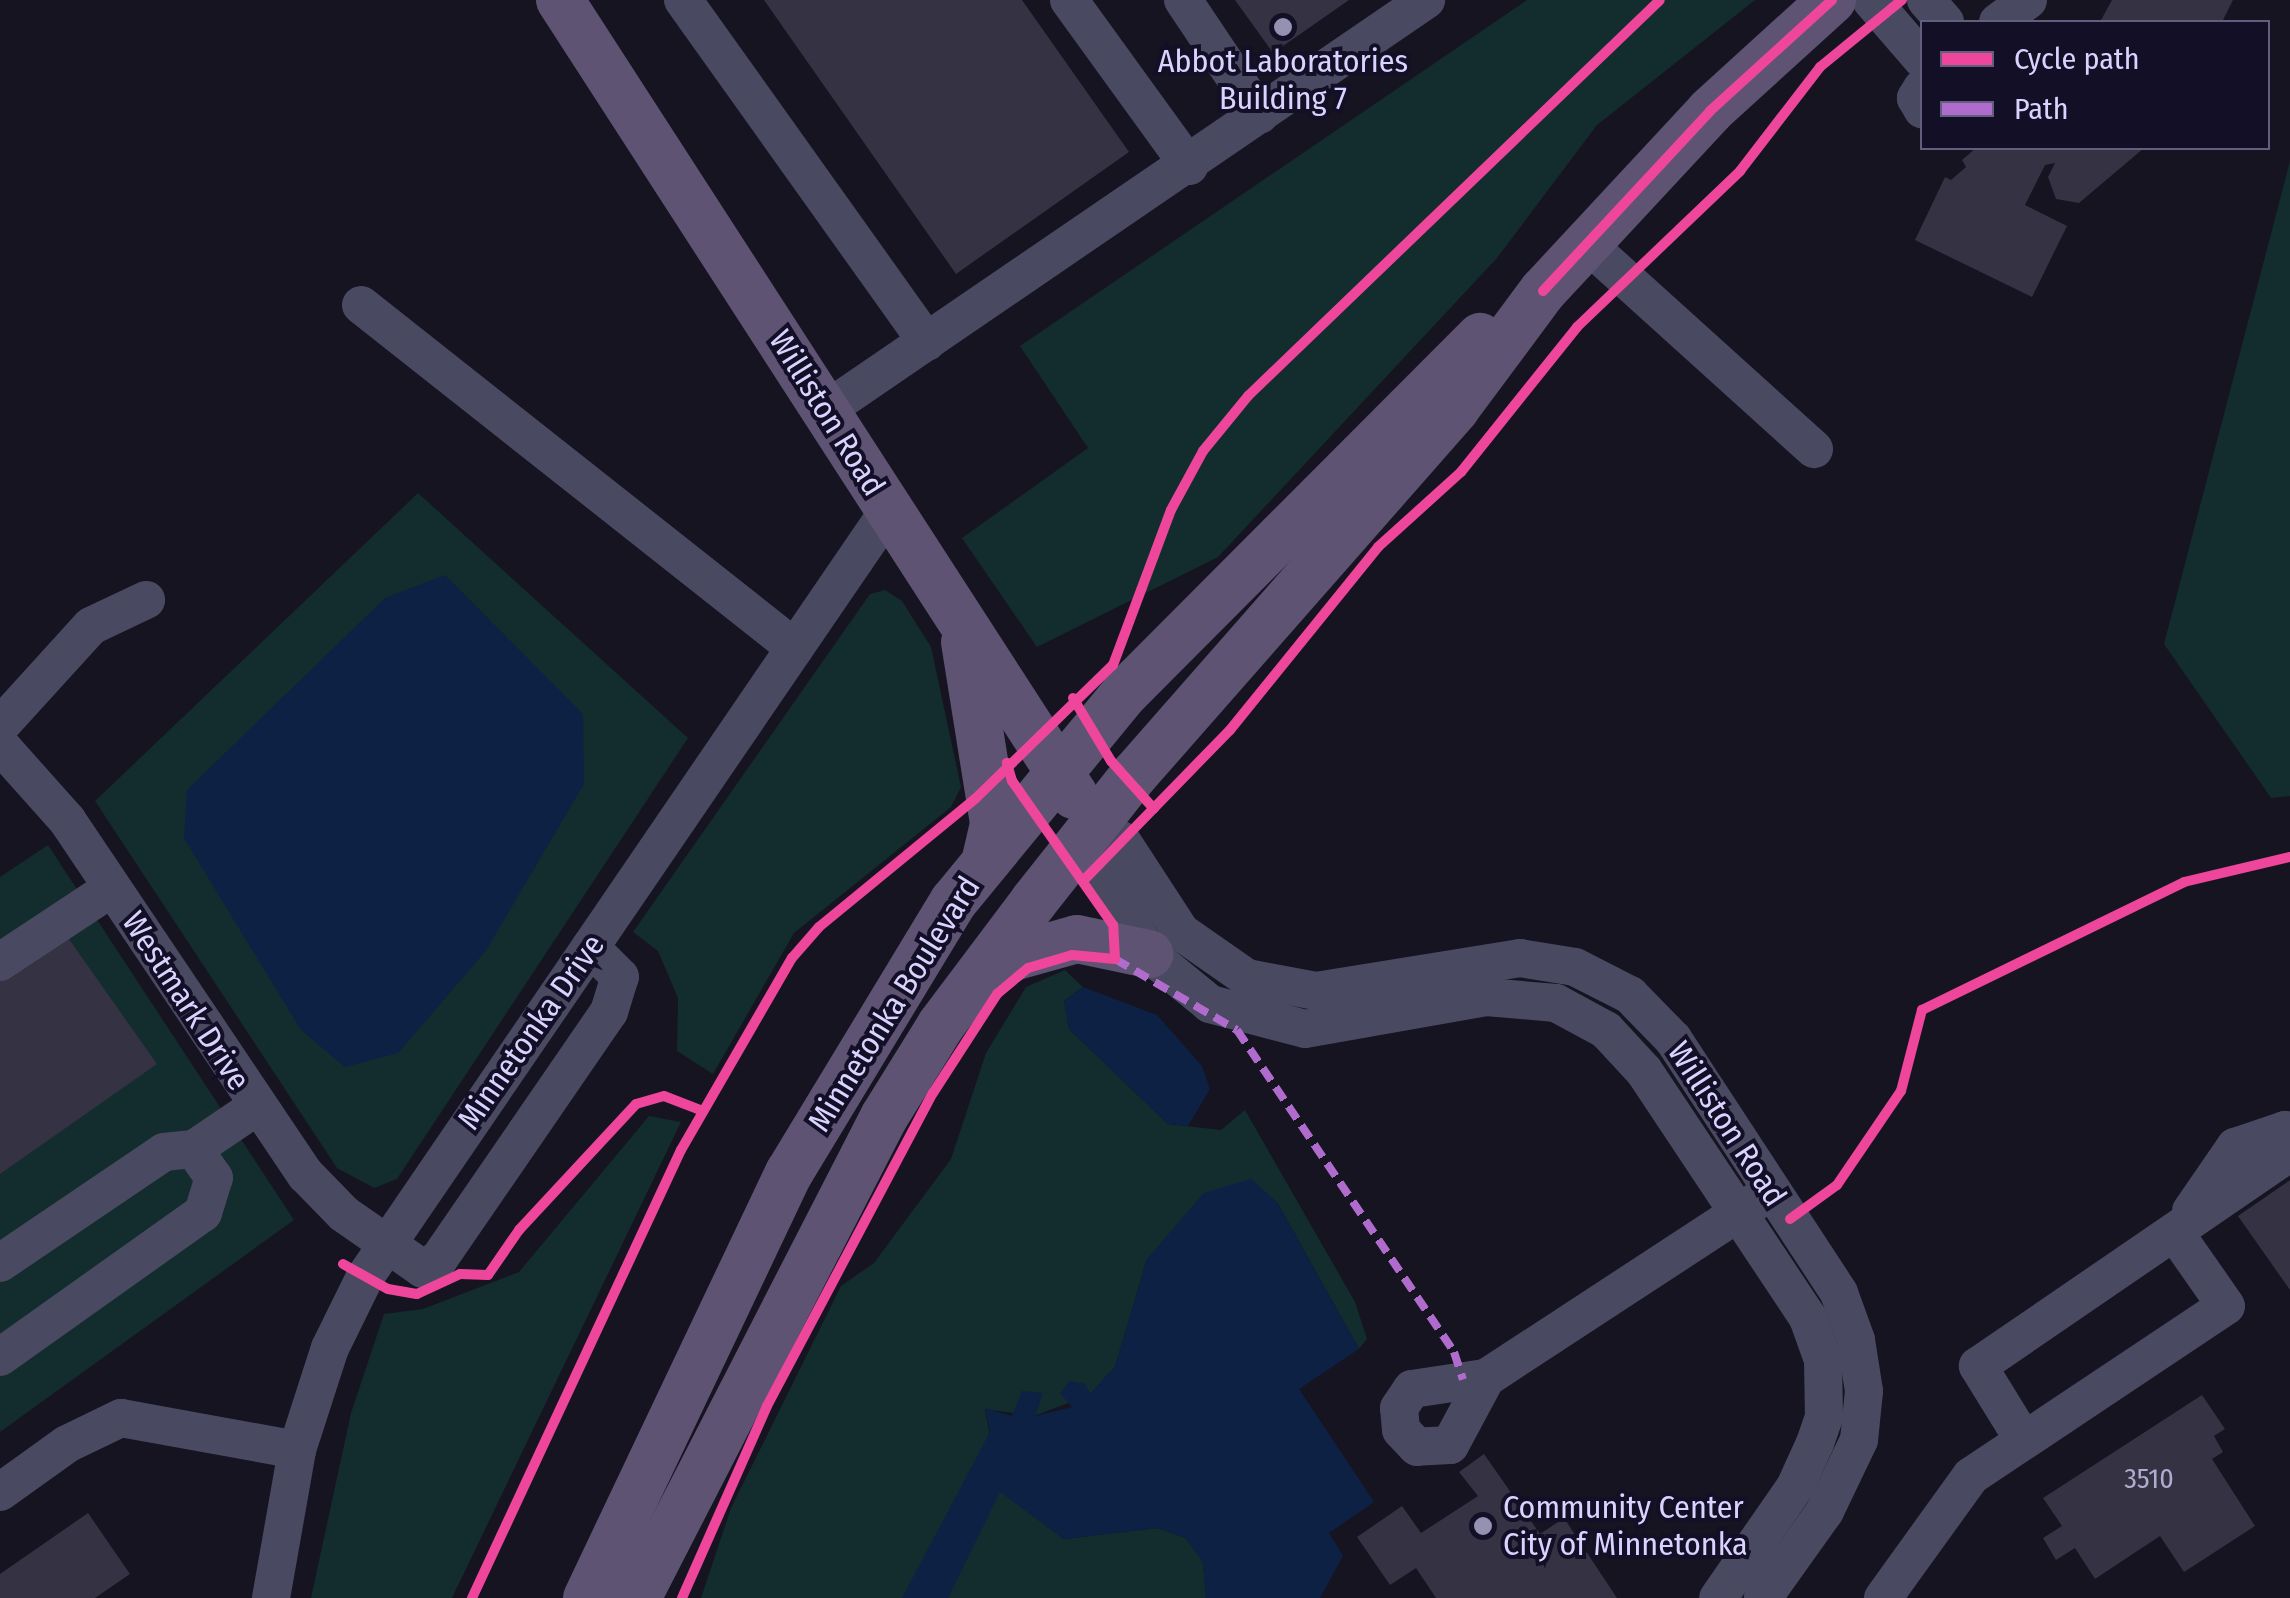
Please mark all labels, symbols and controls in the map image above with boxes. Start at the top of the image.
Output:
marker: Abbot Laboratories Building 7 [1272,16,1294,38]
legend [1920,20,2270,150]
text: Cycle path [2014,41,2140,77]
place label: Abbot Laboratories Building 7 [1158,43,1408,118]
text: Path [2014,91,2068,127]
street label: Williston Road [761,323,893,503]
street label: Minnetonka Boulevard [800,869,988,1139]
street label: Westmark Drive [114,904,258,1098]
street label: Minnetonka Drive [449,927,613,1137]
street label: Williston Road [1660,1035,1794,1213]
house number: 3510 [2124,1462,2174,1496]
place label: Community Center City of Minnetonka [1503,1489,1748,1564]
marker: Community Center City of Minnetonka [1472,1515,1494,1537]

